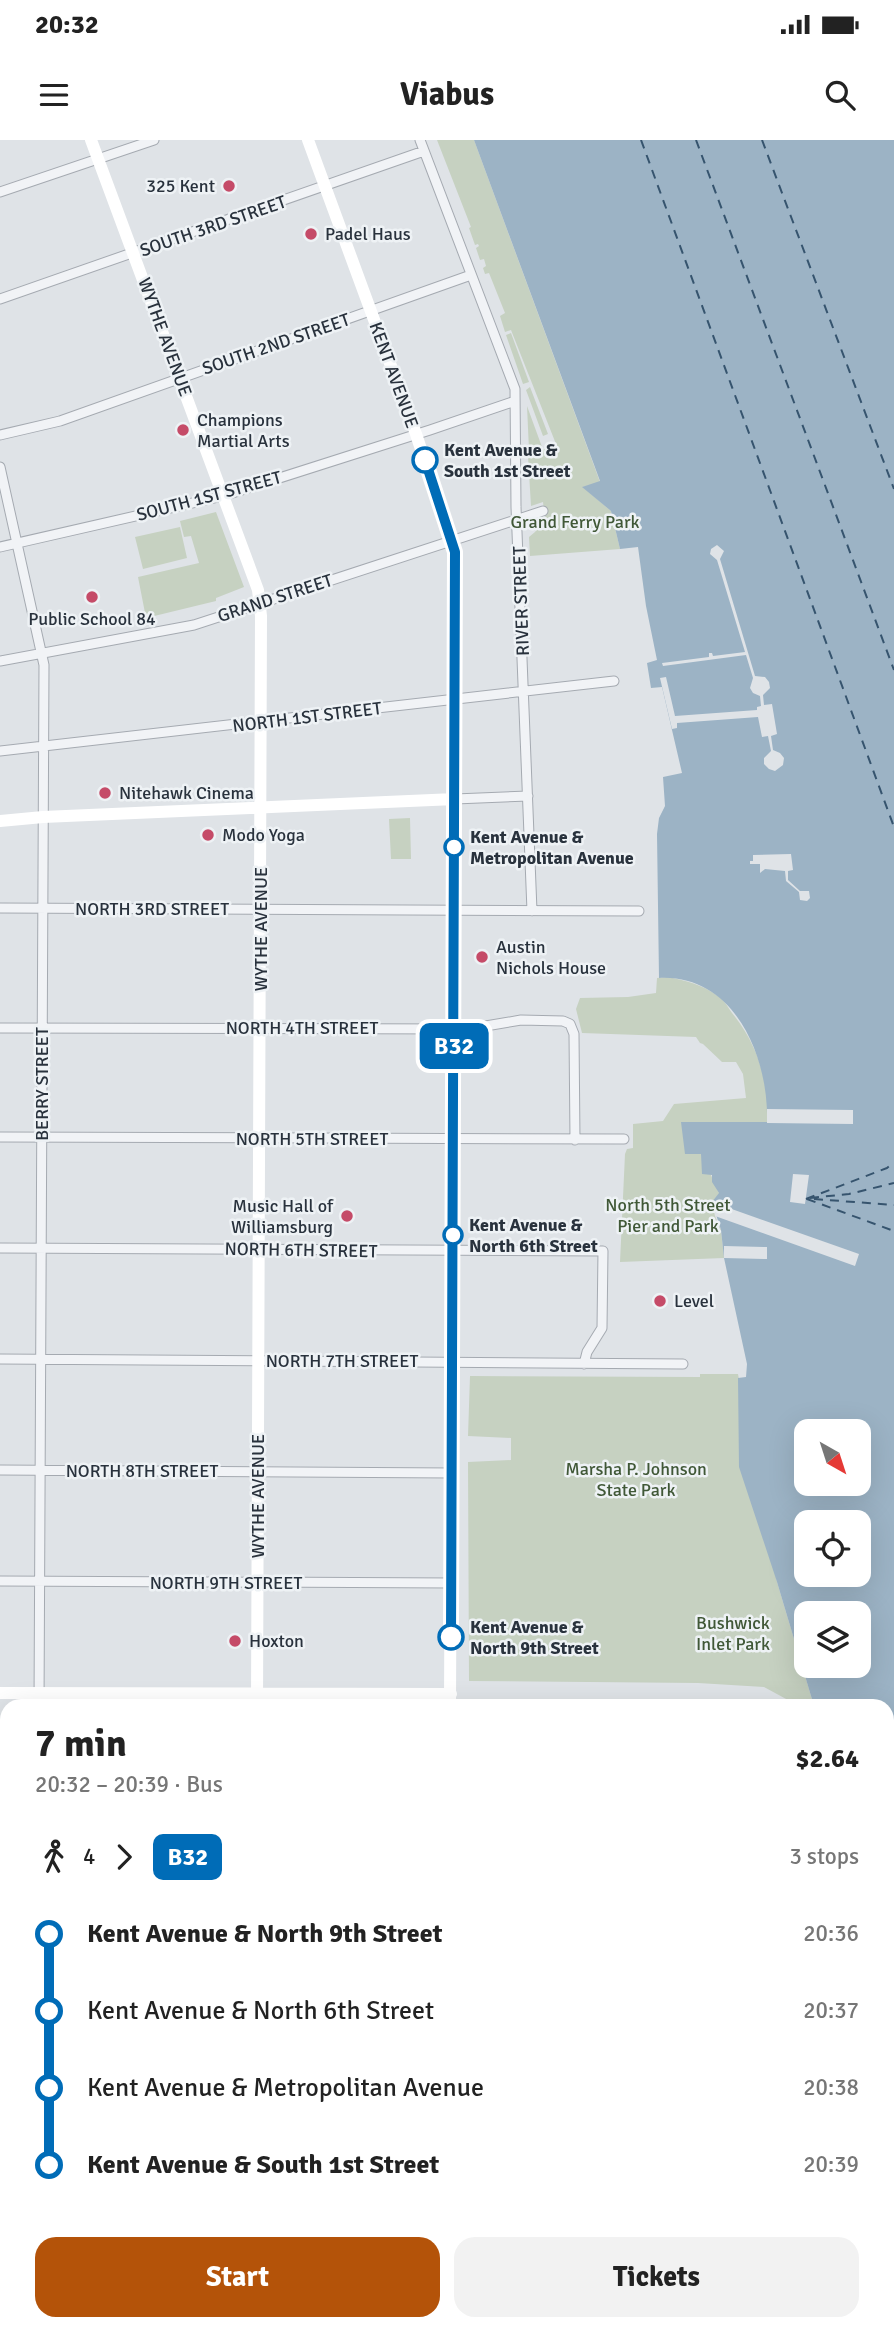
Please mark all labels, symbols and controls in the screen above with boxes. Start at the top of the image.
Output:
text: 20:32 [35,9,99,41]
text: Viabus [400,75,494,114]
icon: menu [35,76,73,114]
icon: search [821,76,859,114]
place label: 325 Kent [146,175,215,197]
marker: 325 Kent [221,178,237,194]
street label: SOUTH 3RD STREET [137,191,289,261]
place label: Padel Haus [325,223,411,245]
marker: Padel Haus [303,226,319,242]
street label: WYTHE AVENUE [133,275,197,399]
street label: SOUTH 2ND STREET [199,308,353,380]
street label: KENT AVENUE [365,319,423,431]
place label: Champions Martial Arts [197,409,290,452]
marker: Champions Martial Arts [175,422,191,438]
place label: Kent Avenue & South 1st Street [444,439,571,482]
marker: Kent Avenue & South 1st Street [412,447,438,473]
street label: SOUTH 1ST STREET [134,466,284,526]
park label: Grand Ferry Park [510,511,640,533]
street label: RIVER STREET [508,546,534,656]
street label: GRAND STREET [215,569,335,627]
marker: Public School 84 [84,589,100,605]
place label: Public School 84 [28,608,156,630]
street label: NORTH 1ST STREET [231,697,383,737]
place label: Nitehawk Cinema [119,782,254,804]
marker: Nitehawk Cinema [97,785,113,801]
place label: Modo Yoga [222,824,305,846]
place label: Kent Avenue & Metropolitan Avenue [470,826,634,869]
marker: Modo Yoga [200,827,216,843]
marker: Kent Avenue & Metropolitan Avenue [444,837,464,857]
street label: WYTHE AVENUE [250,867,272,991]
street label: NORTH 3RD STREET [75,898,229,920]
place label: Austin Nichols House [496,936,606,979]
marker: Austin Nichols House [474,949,490,965]
street label: NORTH 4TH STREET [226,1017,378,1039]
line badge: B32 [414,1023,494,1069]
street label: BERRY STREET [31,1027,53,1141]
text: B32 [434,1031,474,1061]
street label: NORTH 5TH STREET [236,1128,388,1150]
park label: North 5th Street Pier and Park [605,1194,731,1237]
place label: Music Hall of Williamsburg [231,1195,334,1238]
marker: Music Hall of Williamsburg [339,1208,355,1224]
place label: Kent Avenue & North 6th Street [469,1214,598,1257]
marker: Kent Avenue & North 6th Street [443,1225,463,1245]
street label: NORTH 6TH STREET [224,1238,378,1262]
place label: Level [674,1290,714,1312]
marker: Level [652,1293,668,1309]
street label: NORTH 7TH STREET [266,1350,418,1372]
north arrow [794,1419,872,1496]
map controls [794,1419,871,1678]
street label: WYTHE AVENUE [247,1434,269,1558]
park label: Marsha P. Johnson State Park [565,1458,707,1501]
street label: NORTH 8TH STREET [66,1460,218,1482]
button: locate [794,1510,871,1587]
street label: NORTH 9TH STREET [150,1572,302,1594]
button: layers [794,1601,871,1678]
park label: Bushwick Inlet Park [696,1612,770,1655]
place label: Kent Avenue & North 9th Street [470,1616,599,1659]
marker: Kent Avenue & North 9th Street [438,1624,464,1650]
place label: Hoxton [249,1630,304,1652]
marker: Hoxton [227,1633,243,1649]
text: 7 min [35,1720,127,1767]
text: $2.64 [795,1743,859,1775]
text: 20:32 – 20:39 · Bus [35,1770,223,1799]
icon: walk [35,1838,73,1876]
icon: forward [105,1838,143,1876]
text: 4 [83,1842,95,1871]
text: B32 [167,1842,208,1872]
text: 3 stops [789,1842,859,1871]
text: Kent Avenue & North 9th Street [87,1918,442,1950]
text: 20:36 [803,1919,859,1948]
text: Kent Avenue & North 6th Street [87,1995,434,2027]
text: 20:37 [803,1996,859,2025]
text: Kent Avenue & Metropolitan Avenue [87,2072,484,2104]
text: 20:38 [803,2073,859,2102]
text: Kent Avenue & South 1st Street [87,2149,439,2181]
text: 20:39 [803,2150,859,2179]
button: Start [35,2237,440,2317]
button: Tickets [454,2237,859,2317]

